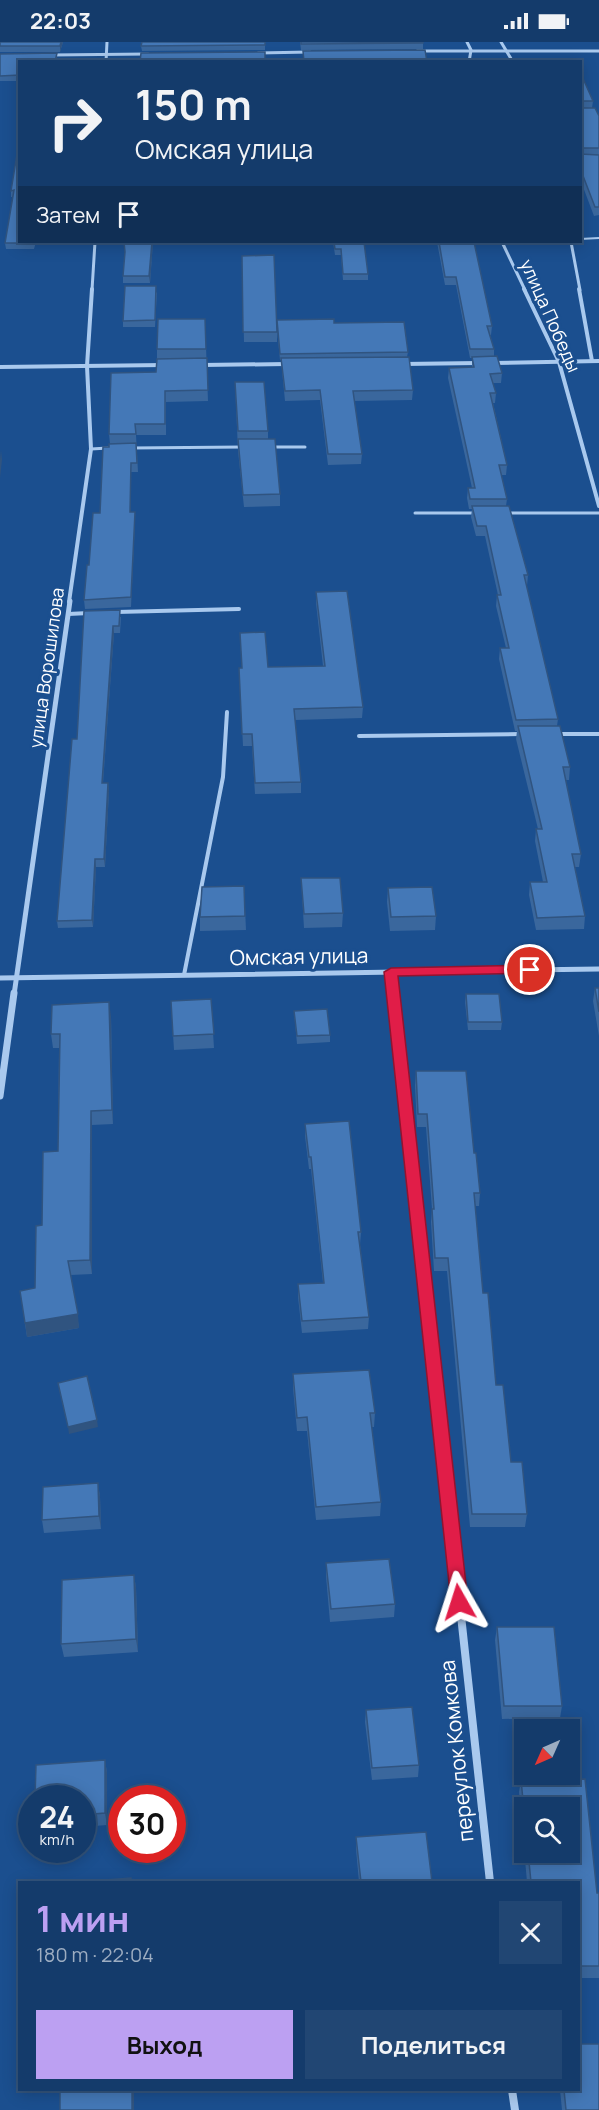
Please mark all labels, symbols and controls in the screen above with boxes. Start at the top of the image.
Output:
text: 22:03 [30,6,91,36]
text: 150 m [135,75,252,133]
icon: right [36,84,114,162]
text: Омская улица [135,130,313,167]
icon: arrive [112,198,145,231]
text: Затем [36,200,100,230]
street label: улица Победы [515,255,587,376]
street label: улица Ворошилова [23,586,69,750]
street label: Омская улица [229,941,368,971]
pin [504,944,555,995]
icon: arrive [513,953,546,986]
position arrow [427,1570,491,1634]
street label: переулок Комкова [433,1659,479,1843]
north arrow [514,1719,580,1785]
map controls [514,1719,580,1863]
speed limit sign: 30 [108,1785,186,1863]
text: 24 [39,1796,75,1837]
button: search [514,1797,580,1863]
text: km/h [40,1829,74,1850]
text: 1 мин [36,1894,129,1943]
button: close [499,1901,562,1964]
text: 180 m · 22:04 [36,1941,154,1968]
button: Выход [36,2010,293,2079]
button: Поделиться [305,2010,562,2079]

